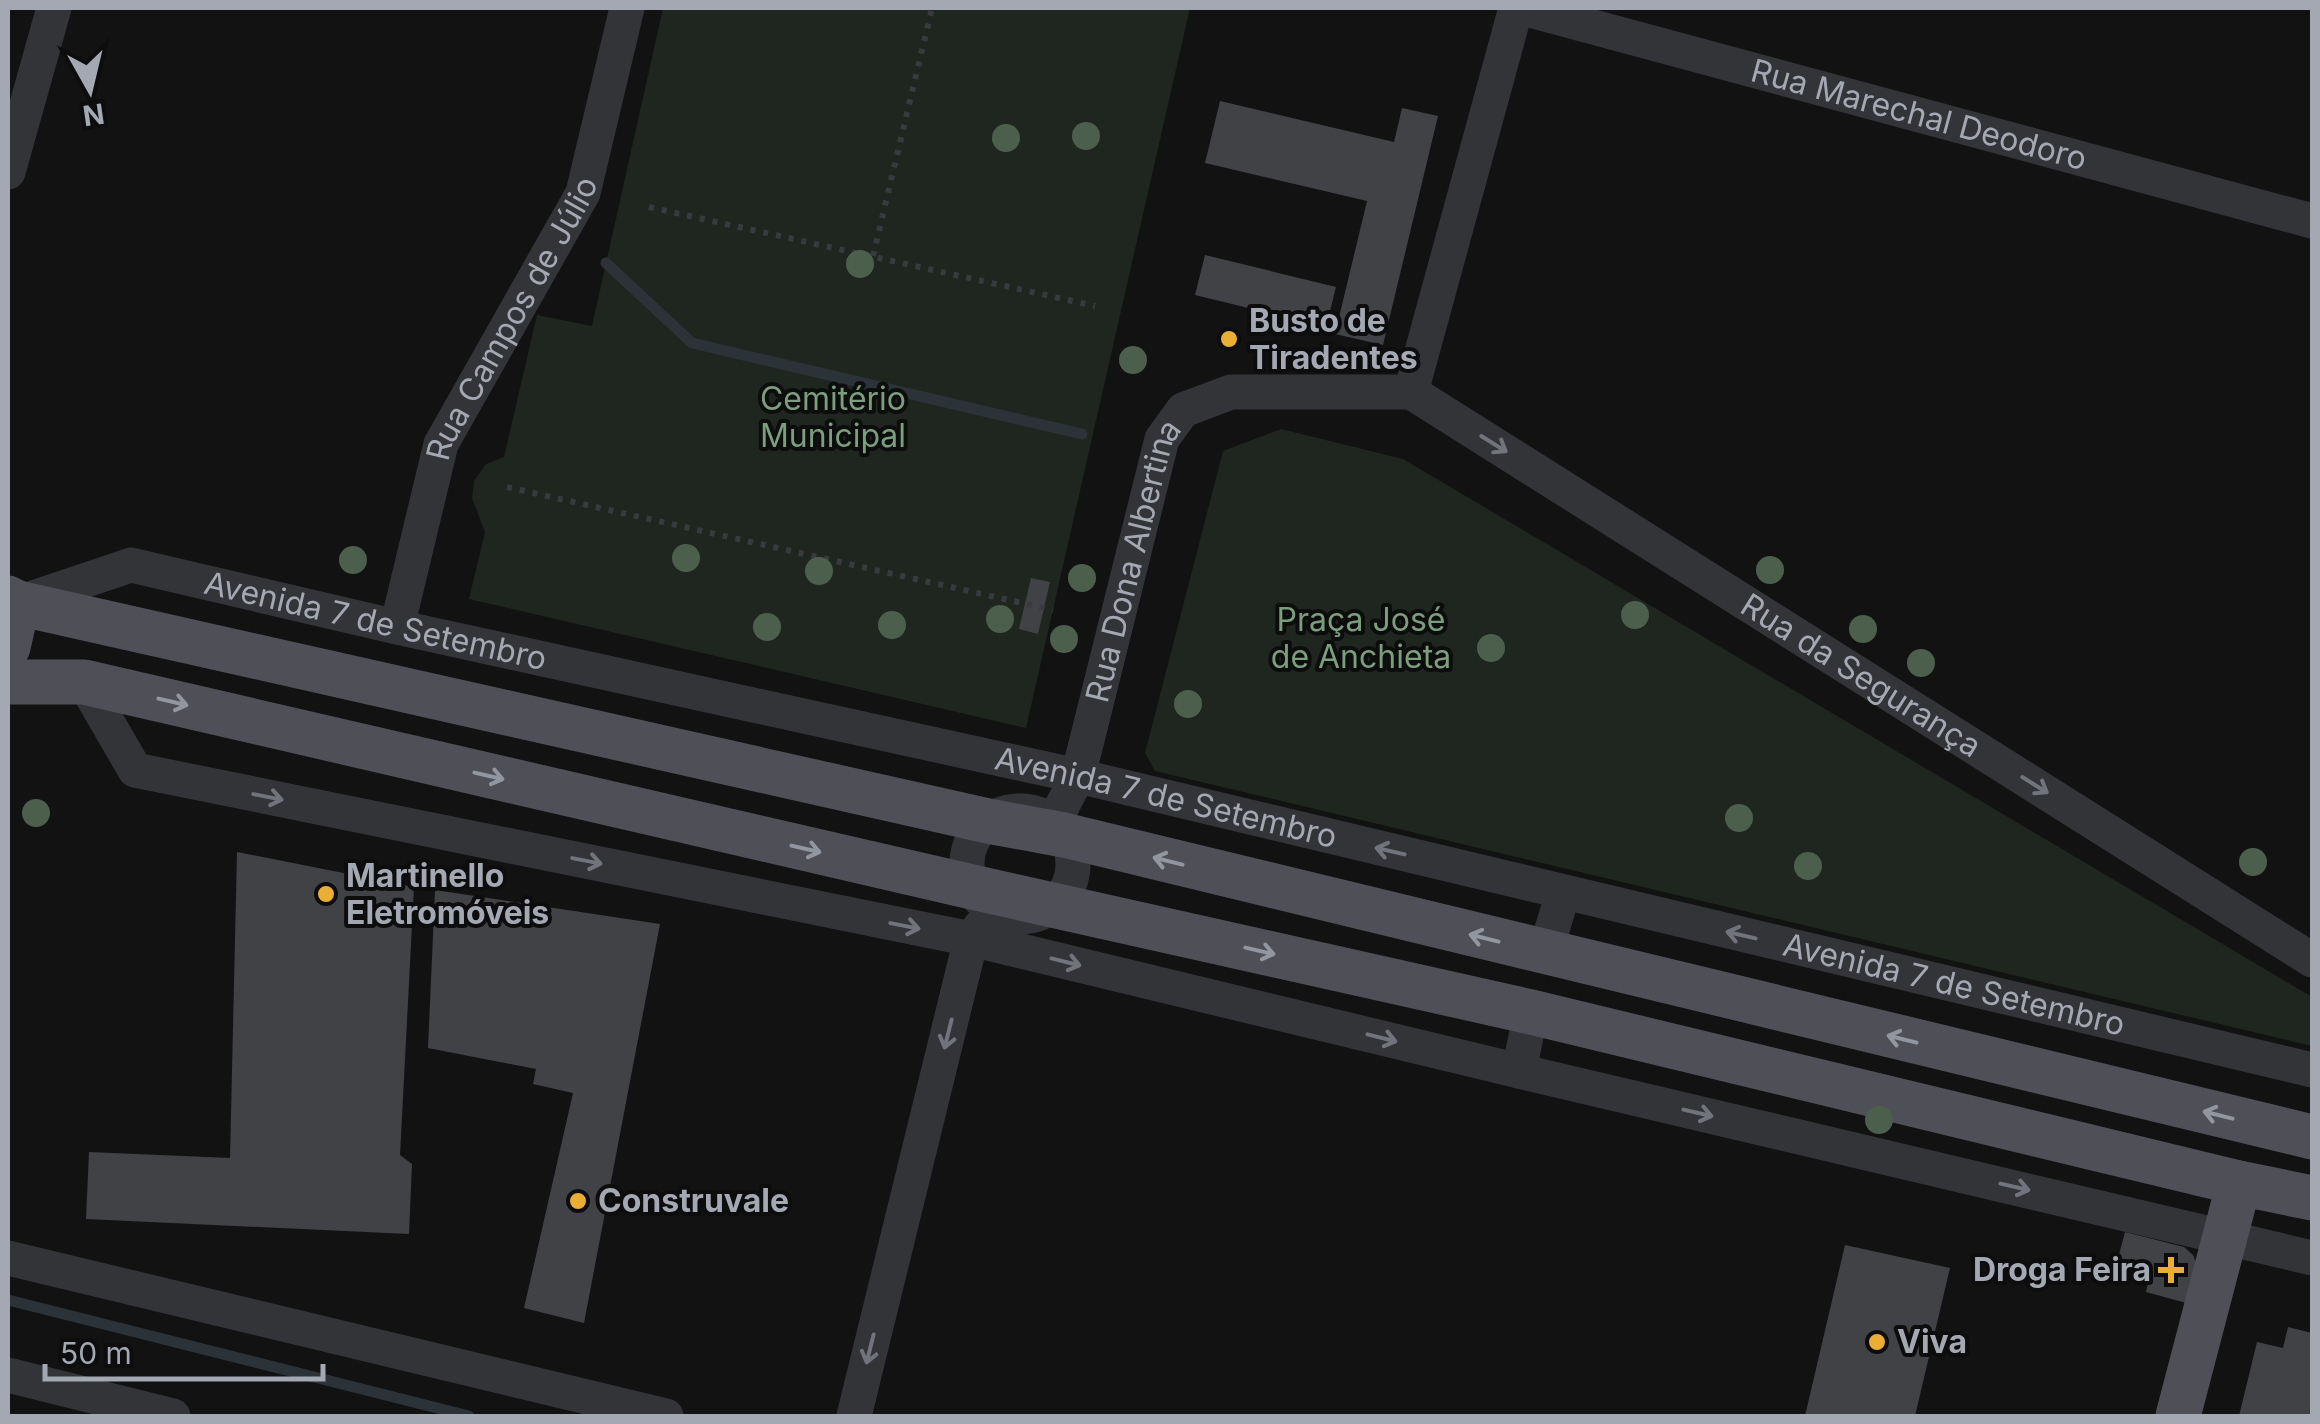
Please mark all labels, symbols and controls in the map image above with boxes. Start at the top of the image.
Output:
north arrow [40,40,140,140]
street label: Rua Marechal Deodoro [1747,50,2091,178]
text: N [81,96,106,133]
street label: Rua Campos de Júlio [418,174,605,464]
place label: Busto de Tiradentes [1249,301,1418,377]
marker: Busto de Tiradentes [1218,328,1240,350]
park label: Cemitério Municipal [760,379,906,455]
street label: Rua Dona Albertina [1077,411,1189,706]
one-way arrow [1479,434,1508,455]
street label: Avenida 7 de Setembro [201,563,550,678]
street label: Rua da Segurança [1734,585,1989,765]
park label: Praça José de Anchieta [1271,600,1451,676]
one-way arrow [156,694,188,713]
street label: Avenida 7 de Setembro [992,738,1341,856]
one-way arrow [472,768,504,786]
one-way arrow [2021,775,2049,796]
one-way arrow [251,788,283,807]
one-way arrow [789,841,821,859]
one-way arrow [1375,841,1407,859]
one-way arrow [1153,851,1185,869]
one-way arrow [570,853,602,872]
place label: Martinello Eletromóveis [346,856,549,932]
marker: Martinello Eletromóveis [315,883,337,905]
one-way arrow [888,917,920,936]
one-way arrow [1726,925,1758,943]
street label: Avenida 7 de Setembro [1779,925,2129,1044]
one-way arrow [1469,928,1501,946]
one-way arrow [1243,943,1275,961]
one-way arrow [1049,954,1081,972]
one-way arrow [938,1017,956,1049]
one-way arrow [1887,1028,1918,1047]
one-way arrow [1365,1030,1397,1048]
one-way arrow [2203,1104,2234,1123]
one-way arrow [1681,1105,1713,1123]
one-way arrow [1998,1179,2030,1197]
place label: Construvale [598,1181,789,1220]
marker: Construvale [567,1190,589,1212]
place label: Droga Feira [1973,1250,2151,1289]
marker: Droga Feira [2160,1259,2182,1281]
scale bar [45,1319,322,1381]
place label: Viva [1897,1322,1967,1361]
marker: Viva [1866,1331,1888,1353]
one-way arrow [860,1333,879,1364]
text: 50 m [60,1335,132,1371]

